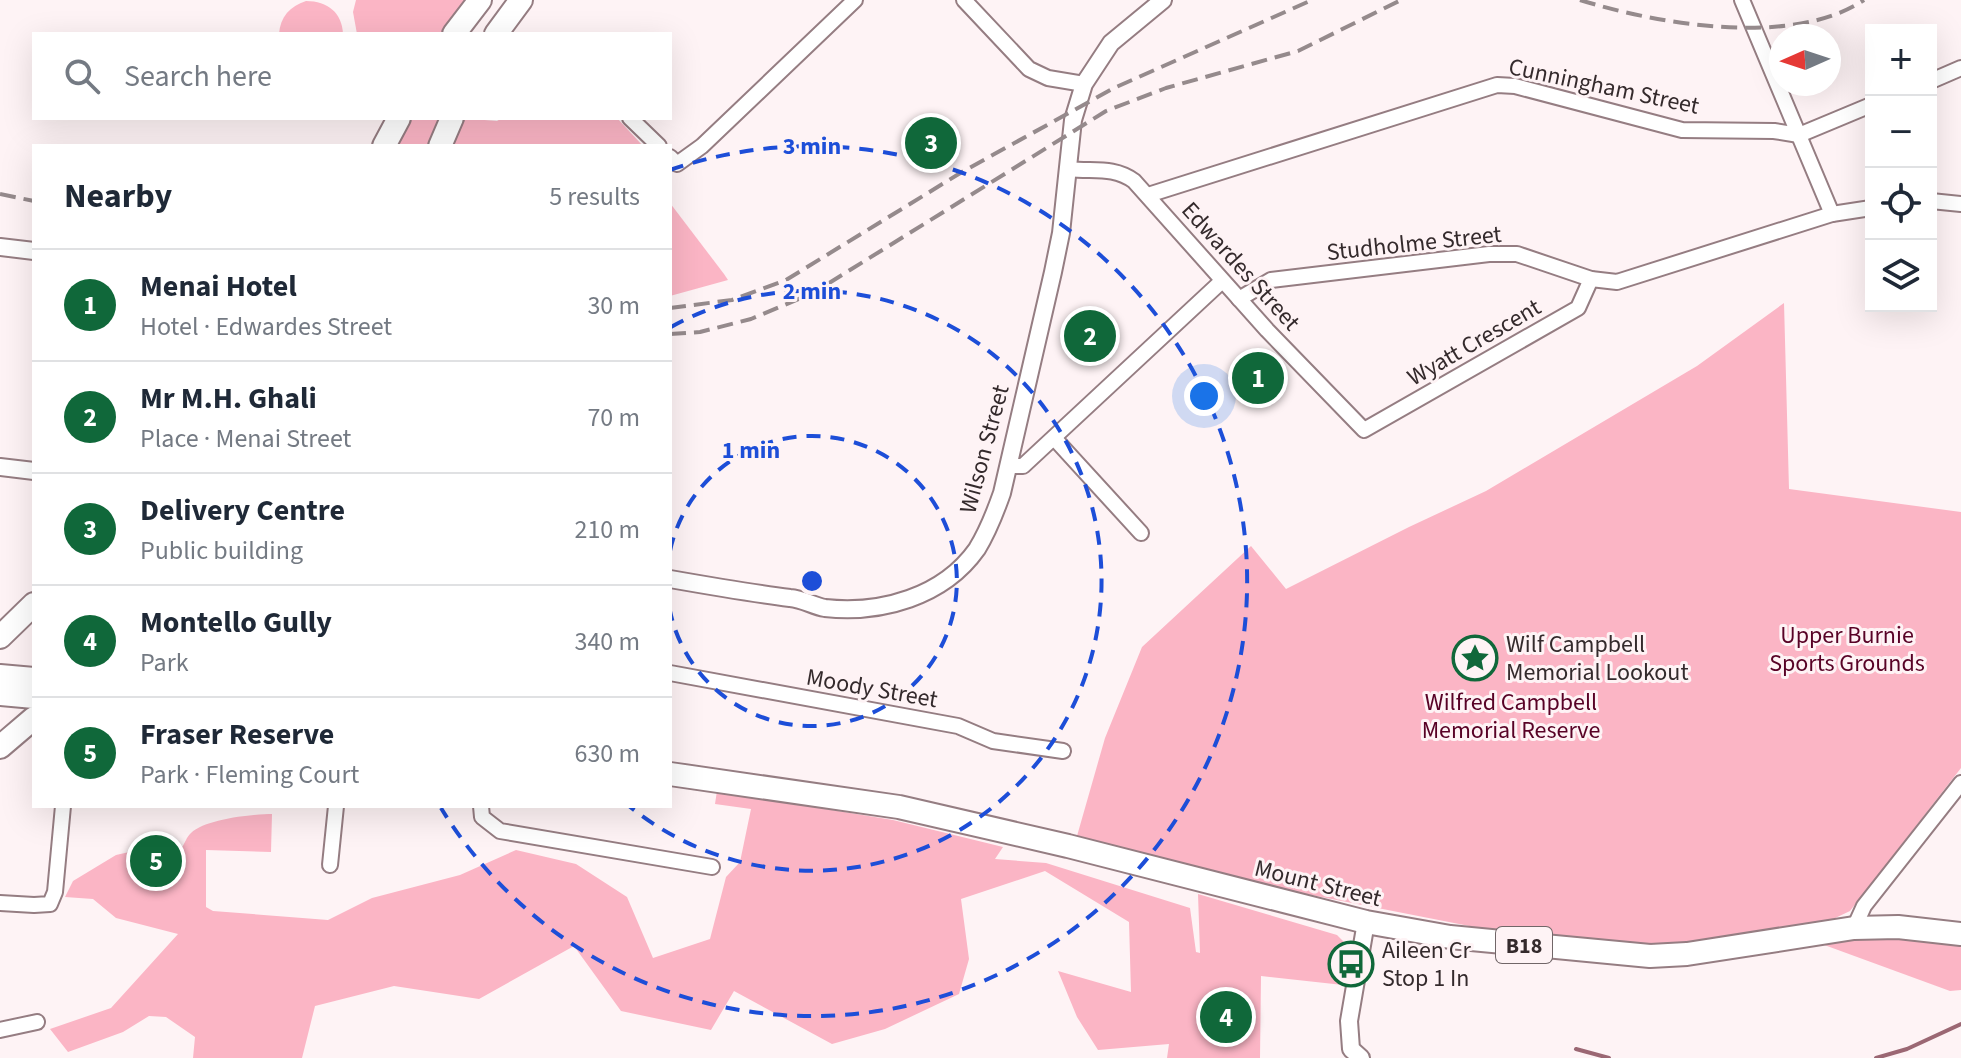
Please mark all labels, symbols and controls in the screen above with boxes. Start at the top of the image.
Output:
north arrow [1769,24,1841,96]
map controls [1865,24,1937,312]
button: + [1865,24,1937,96]
search box [32,32,672,120]
street label: Cunningham Street [1505,49,1702,124]
icon: search [60,54,104,98]
text: Search here [124,55,272,98]
button: − [1865,96,1937,168]
pin: 3 [905,113,957,173]
text: 3 min [783,129,841,164]
button: locate [1865,168,1937,240]
text: Nearby [64,172,172,221]
text: 5 results [549,178,640,215]
street label: Edwardes Street [1173,194,1308,339]
street label: Studholme Street [1325,217,1503,270]
button: layers [1865,240,1937,312]
text: Menai Hotel [140,265,297,308]
text: 2 min [783,274,841,309]
text: 1 [83,287,97,324]
text: 30 m [587,287,640,324]
street label: Wyatt Crescent [1401,290,1548,395]
pin: 2 [1064,306,1116,366]
text: Hotel · Edwardes Street [140,308,392,345]
pin: 1 [1232,348,1284,408]
your location [1184,376,1224,416]
text: Mr M.H. Ghali [140,377,317,420]
street label: Wilson Street [950,381,1018,517]
text: 2 [83,399,97,436]
text: 70 m [587,399,640,436]
text: Place · Menai Street [140,420,351,457]
text: 1 min [722,433,780,468]
text: Delivery Centre [140,489,345,532]
text: 3 [83,511,97,548]
text: 210 m [574,511,640,548]
text: Public building [140,532,303,569]
centre of rings [798,567,826,595]
text: Montello Gully [140,601,332,644]
park label: Upper Burnie Sports Grounds [1769,618,1925,681]
text: 4 [83,623,97,660]
text: 340 m [574,623,640,660]
place label: Wilf Campbell Memorial Lookout [1506,627,1689,690]
place icon: Wilf Campbell Memorial Lookout [1451,634,1499,682]
text: Park [140,644,189,681]
street label: Moody Street [803,660,940,717]
park label: Wilfred Campbell Memorial Reserve [1422,685,1600,748]
text: Fraser Reserve [140,713,334,756]
text: 5 [83,735,97,772]
text: 630 m [574,735,640,772]
text: Park · Fleming Court [140,756,359,793]
pin: 5 [130,831,182,891]
street label: Mount Street [1251,851,1385,916]
road number: B18 [1496,927,1552,963]
place label: Aileen Cr Stop 1 In [1382,933,1471,996]
bus stop icon: Aileen Cr Stop 1 In [1327,940,1375,988]
pin: 4 [1200,987,1252,1047]

